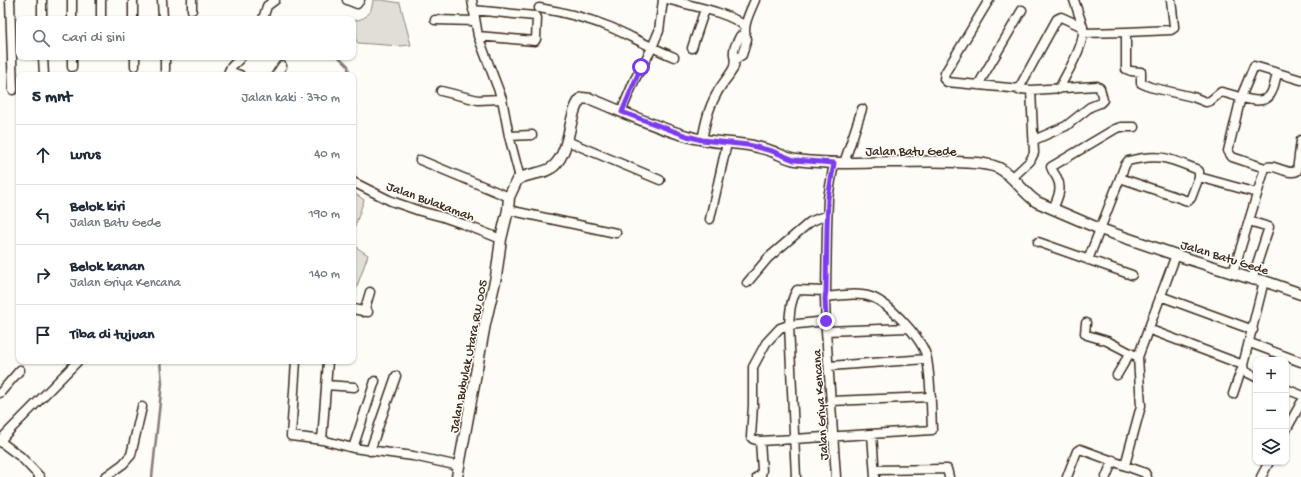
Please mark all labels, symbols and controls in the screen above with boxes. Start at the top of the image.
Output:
search box [16,16,356,60]
icon: search [30,27,52,49]
text: Cari di sini [62,29,125,47]
route start [632,58,650,76]
text: 5 mnt [32,88,72,108]
text: Jalan kaki · 370 m [241,91,340,106]
icon: ahead [32,144,54,166]
street label: Jalan Batu Gede [865,145,957,160]
text: Lurus [70,146,100,164]
text: 40 m [314,147,340,162]
street label: Jalan Bulakamah [384,179,476,225]
text: Belok kiri [70,198,125,216]
icon: left [32,204,54,226]
text: 190 m [309,207,340,222]
text: Jalan Batu Gede [70,216,161,231]
street label: Jalan Batu Gede [1179,238,1270,279]
text: Belok kanan [70,258,144,276]
icon: right [32,264,54,286]
text: 140 m [309,267,340,282]
text: Jalan Griya Kencana [70,276,181,291]
street label: Jalan Bubulak Utara RW 005 [447,279,492,434]
route end [817,312,835,330]
icon: arrive [32,324,54,346]
text: Tiba di tujuan [70,326,154,344]
street label: Jalan Griya Kencana [810,348,833,461]
map controls [1253,357,1289,465]
button: + [1253,357,1289,393]
button: − [1253,393,1289,429]
button: layers [1253,429,1289,465]

